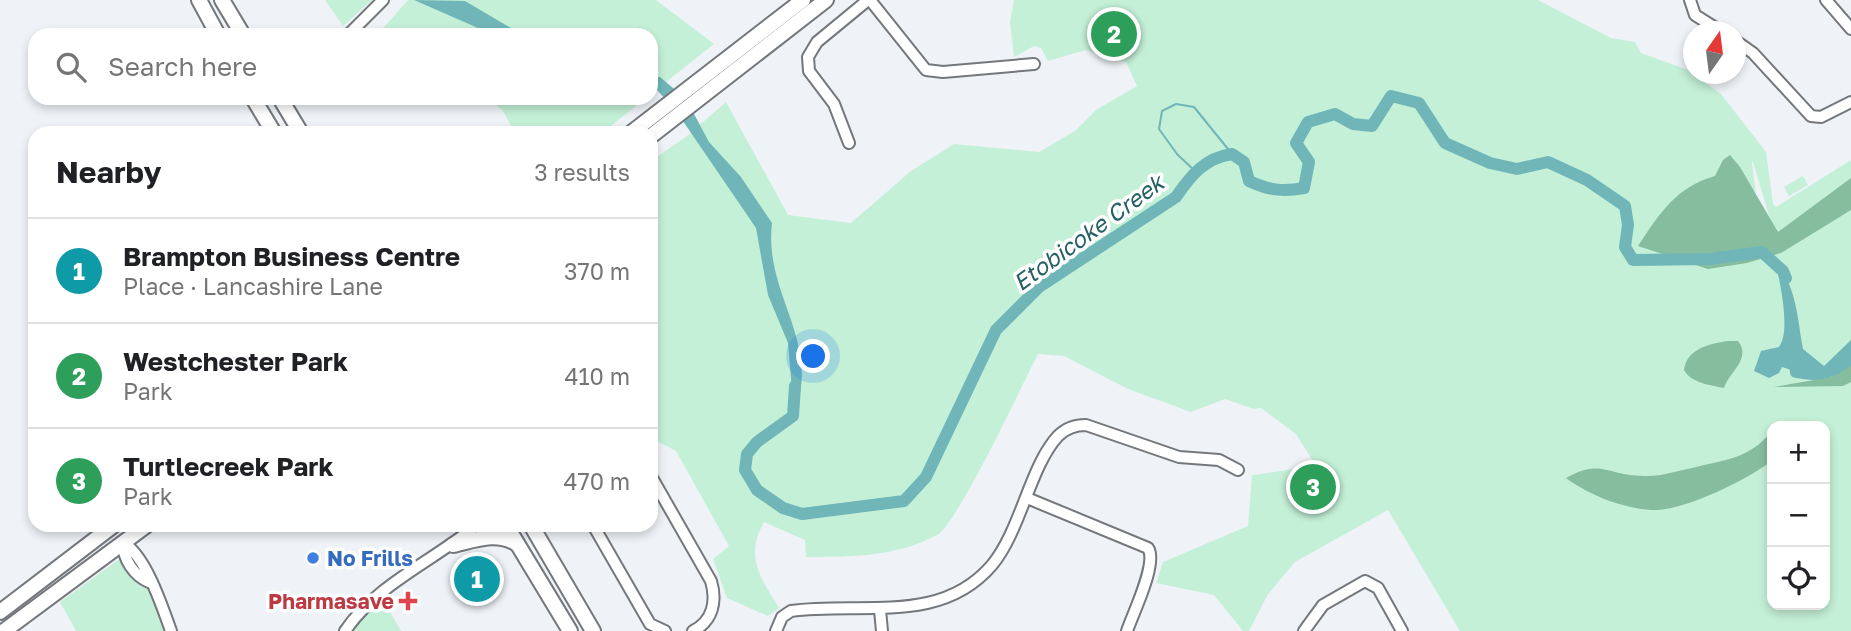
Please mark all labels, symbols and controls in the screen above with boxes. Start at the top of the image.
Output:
pin: 2 [1091,8,1137,60]
north arrow [1683,21,1746,84]
search box [28,28,658,105]
icon: search [52,48,90,86]
text: Search here [108,51,257,82]
text: Nearby [56,154,161,190]
text: 3 results [534,158,630,186]
water label: Etobicoke Creek [1007,167,1170,296]
text: Brampton Business Centre [123,241,460,272]
text: 1 [73,257,85,285]
text: 370 m [564,257,630,285]
text: Place · Lancashire Lane [123,272,383,300]
your location [796,339,830,373]
text: Westchester Park [123,346,348,377]
text: 2 [72,362,86,390]
text: 410 m [564,362,630,390]
text: Park [123,377,173,405]
map controls [1767,421,1830,610]
button: + [1767,421,1830,484]
text: Turtlecreek Park [123,451,334,482]
pin: 3 [1290,461,1336,513]
text: 3 [72,467,86,495]
text: 470 m [563,467,630,495]
text: Park [123,482,173,510]
button: − [1767,484,1830,547]
place label: No Frills [327,545,413,571]
button: locate [1767,547,1830,610]
marker: No Frills [305,550,321,566]
pin: 1 [454,553,500,605]
place label: Pharmasave [268,588,394,614]
marker: Pharmasave [400,593,416,609]

